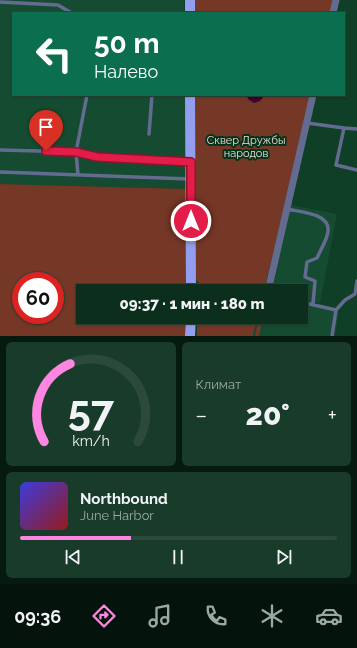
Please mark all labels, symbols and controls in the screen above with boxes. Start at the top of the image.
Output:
text: 50 m [94,27,160,60]
icon: left [28,28,80,80]
text: Налево [94,61,158,82]
pin [29,110,63,151]
icon: arrive [35,116,57,138]
park label: Сквер Дружбы народов [207,134,285,160]
position arrow [170,200,212,242]
speed limit sign: 60 [12,272,64,324]
text: 09:37 · 1 мин · 180 m [120,295,264,313]
text: Климат [196,377,241,392]
text: 57 [68,386,115,435]
text: 20° [246,397,290,432]
text: − [196,402,207,428]
text: + [328,402,337,428]
text: km/h [72,433,110,449]
text: Northbound [80,490,168,508]
text: June Harbor [80,508,154,523]
icon: previous [62,546,84,568]
icon: pause [167,546,189,568]
icon: next [273,546,295,568]
icon: directions [90,602,118,630]
icon: music [146,602,174,630]
icon: phone [202,602,230,630]
icon: climate [258,602,286,630]
icon: car [315,602,343,630]
text: 09:36 [14,606,61,627]

